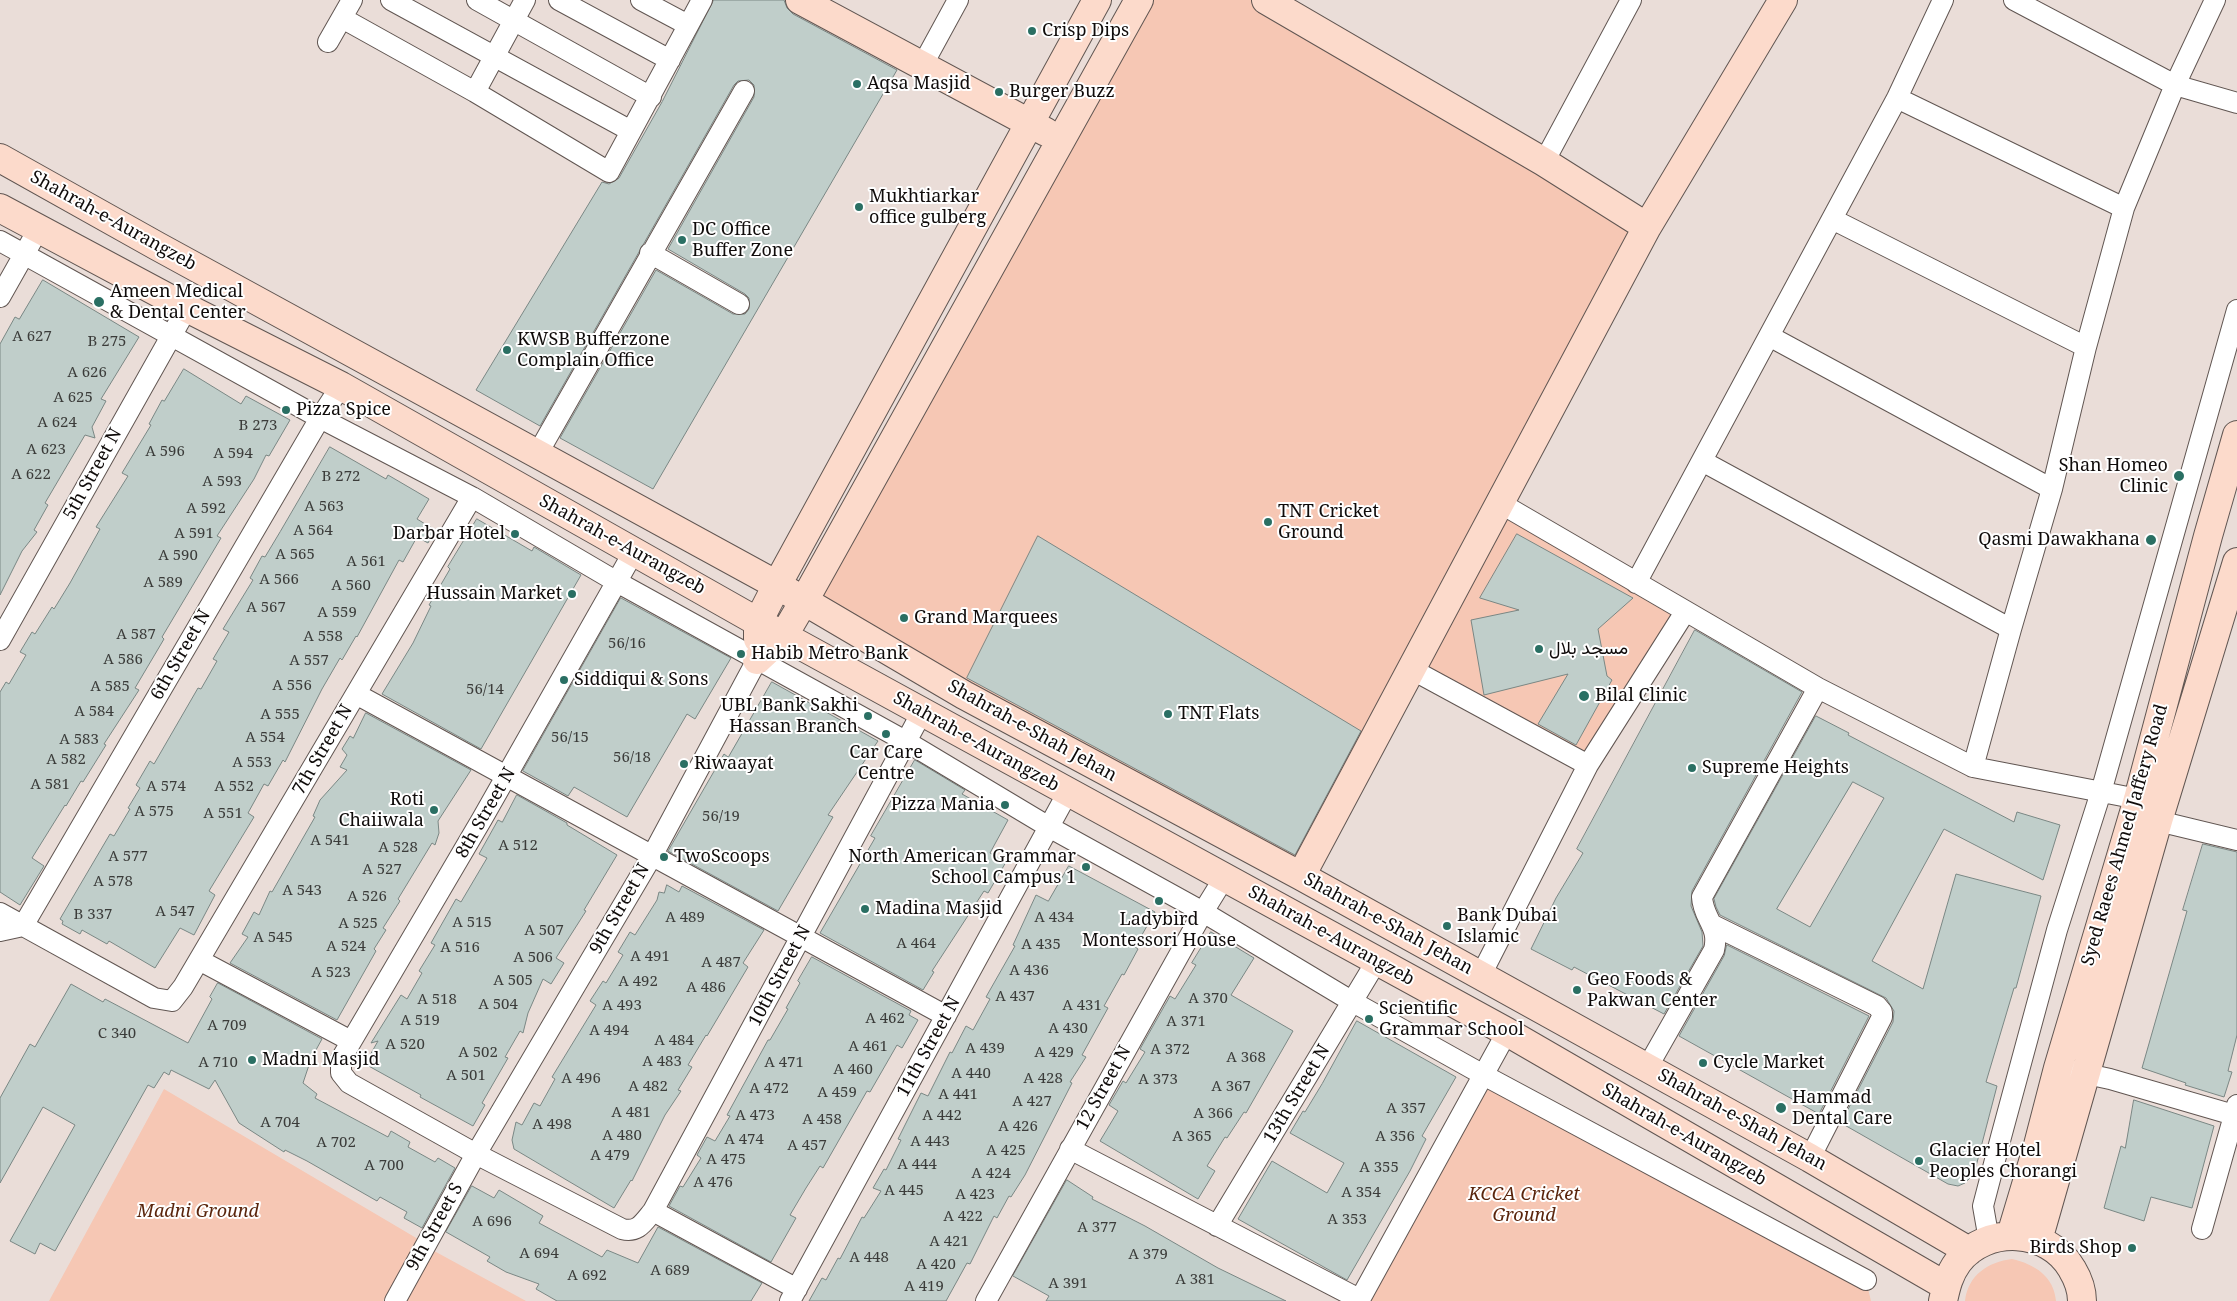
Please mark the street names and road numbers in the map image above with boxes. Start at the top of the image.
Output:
street label: Shahrah-e-Aurangzeb [26,166,200,276]
street label: 5th Street N [59,425,127,523]
street label: Shahrah-e-Aurangzeb [535,490,709,600]
street label: 6th Street N [146,606,216,704]
street label: Shahrah-e-Shah Jehan [944,676,1120,786]
street label: Shahrah-e-Aurangzeb [889,687,1063,797]
street label: 7th Street N [288,701,358,799]
street label: Syed Raees Ahmed Jaffery Road [2077,702,2173,968]
street label: 8th Street N [451,764,521,862]
street label: 9th Street N [585,860,655,958]
street label: Shahrah-e-Shah Jehan [1300,869,1476,979]
street label: Shahrah-e-Aurangzeb [1244,881,1418,991]
street label: 10th Street N [744,922,816,1030]
street label: 11th Street N [893,993,965,1101]
street label: 13th Street N [1259,1041,1335,1147]
street label: 12 Street N [1072,1042,1136,1134]
street label: Shahrah-e-Shah Jehan [1654,1065,1830,1175]
street label: Shahrah-e-Aurangzeb [1598,1079,1770,1191]
street label: 9th Street S [402,1179,468,1275]

